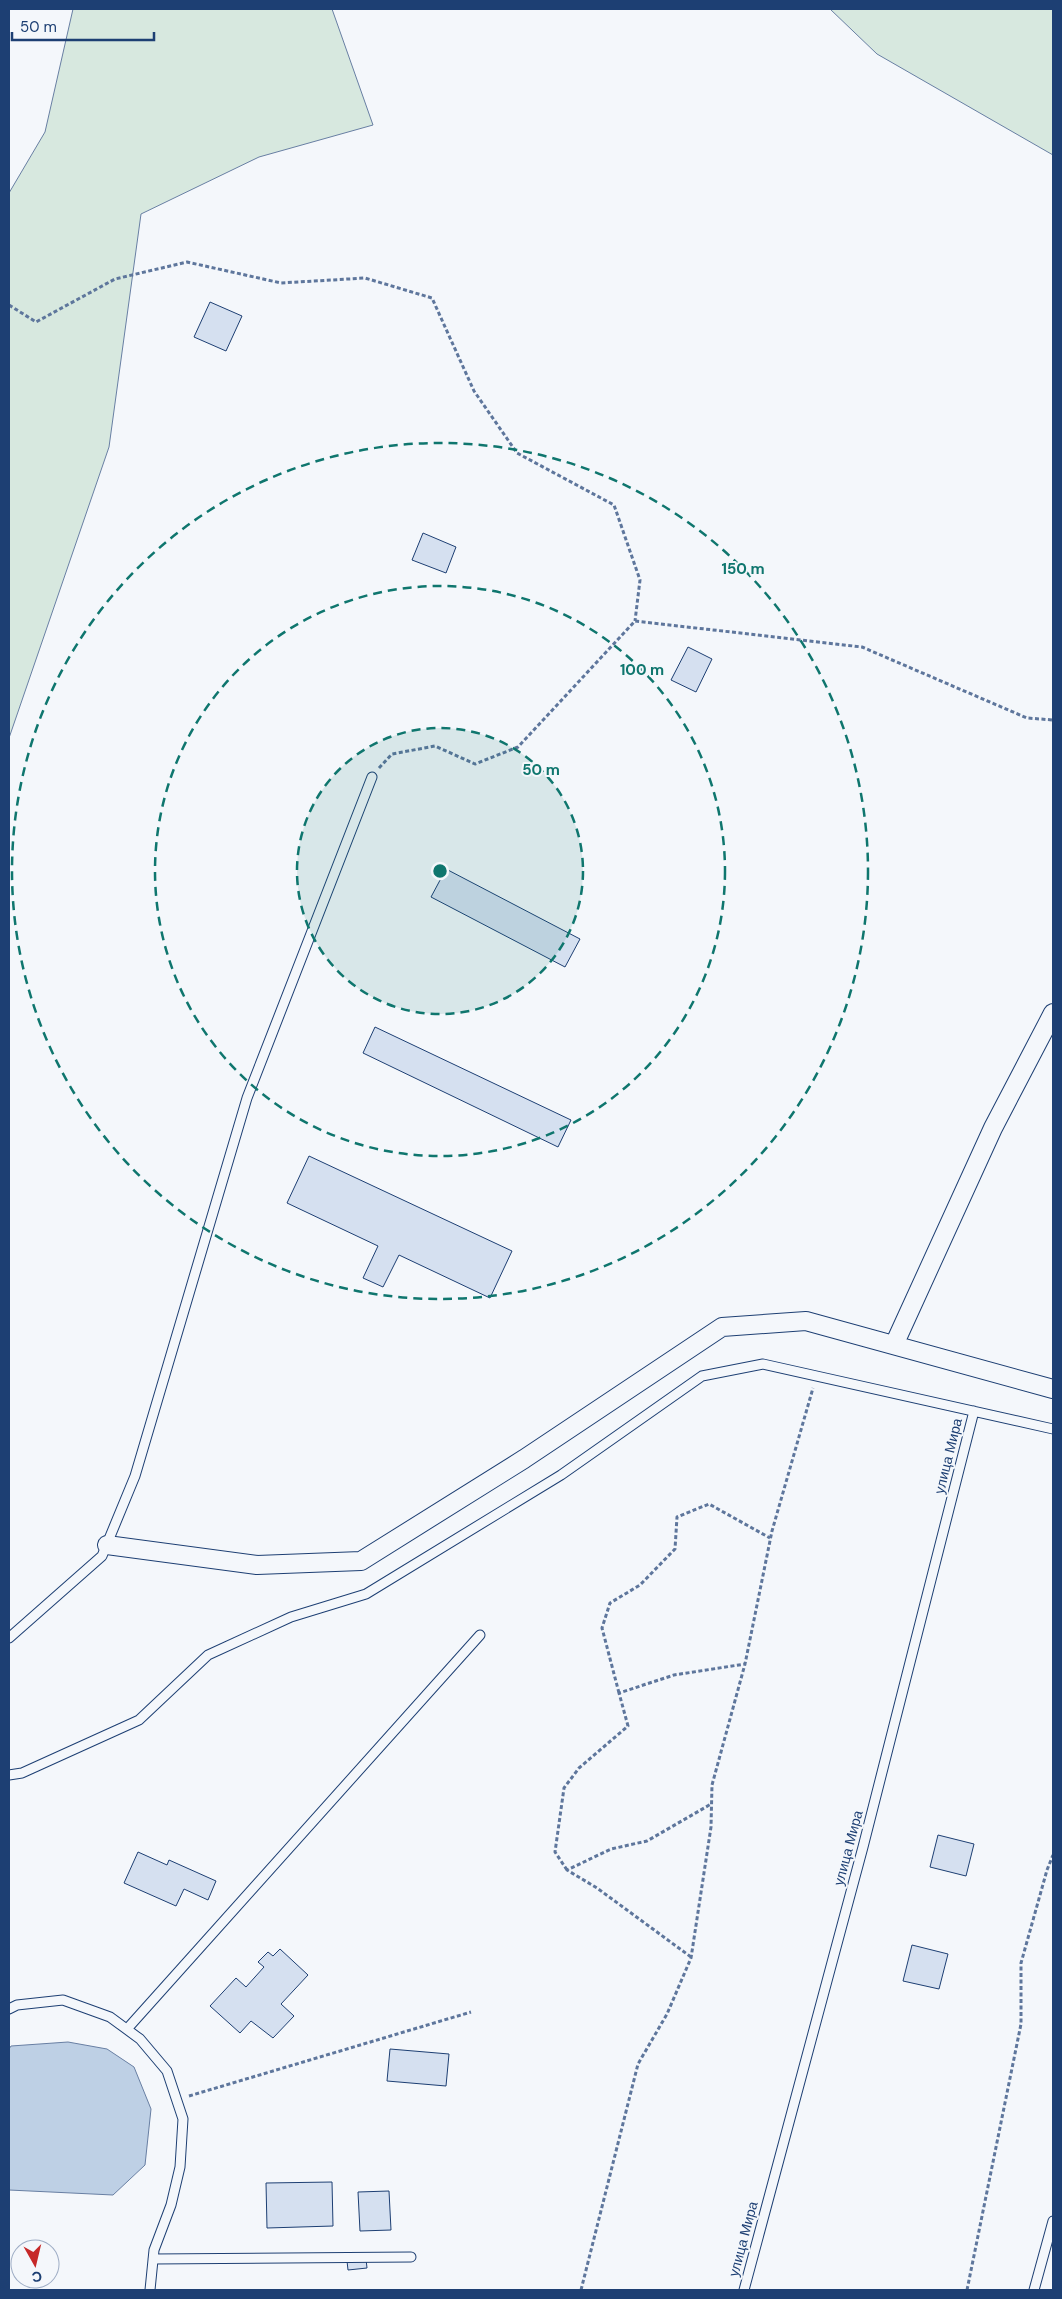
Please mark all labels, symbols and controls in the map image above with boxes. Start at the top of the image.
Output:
scale bar [12,10,155,42]
text: 50 m [20,17,57,37]
text: 150 m [722,559,765,579]
text: 100 m [620,660,664,680]
text: 50 m [522,760,560,780]
centre of rings [431,862,449,880]
street label: улица Мира [930,1416,966,1496]
street label: улица Мира [829,1808,867,1888]
street label: улица Мира [724,2199,762,2279]
north arrow [10,2239,60,2289]
text: С [31,2267,43,2286]

